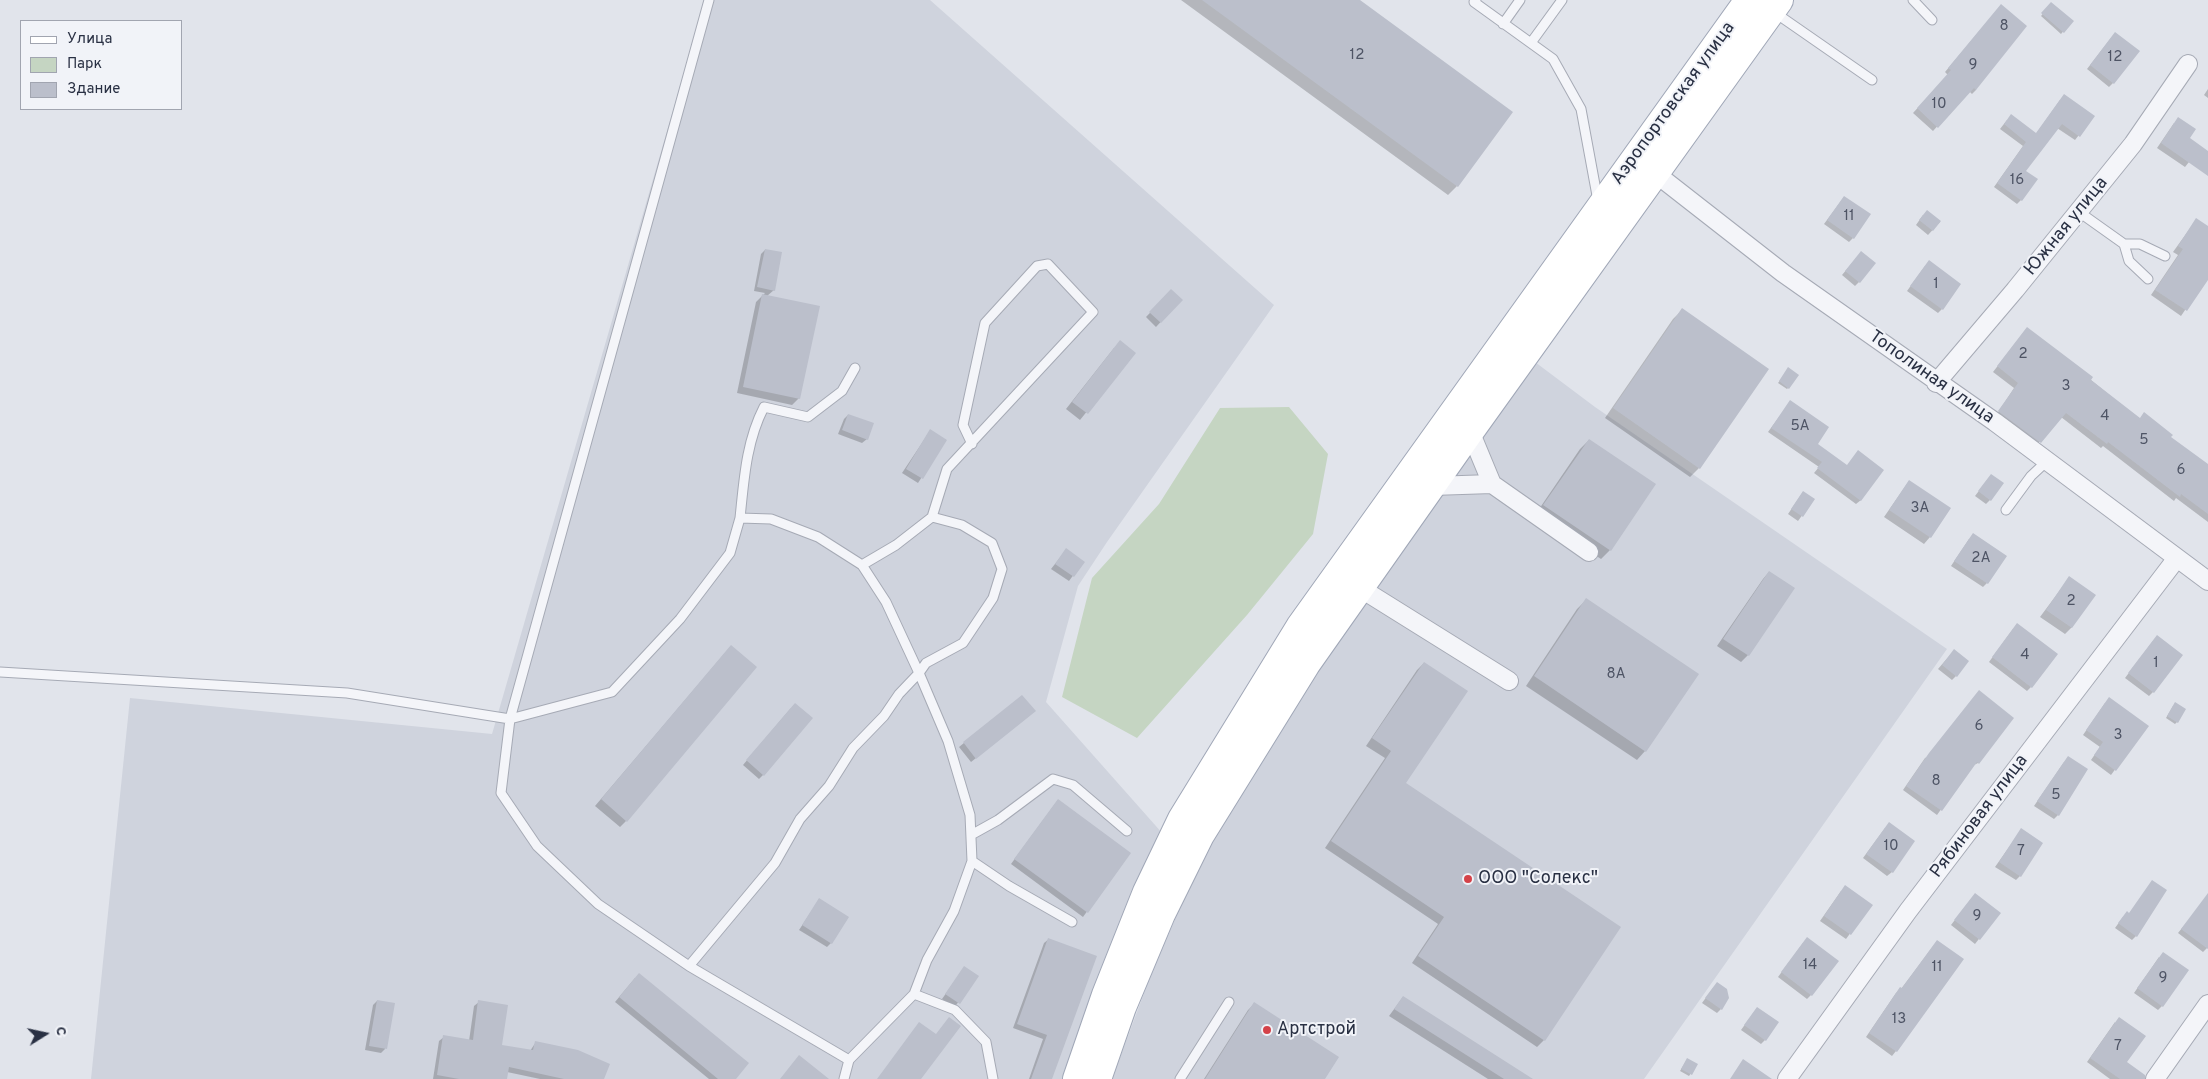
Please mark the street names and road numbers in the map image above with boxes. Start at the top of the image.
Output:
street label: Аэропортовская улица [1608,18,1740,190]
street label: Южная улица [2021,173,2113,281]
street label: Тополиная улица [1864,327,1998,429]
street label: Рябиновая улица [1927,751,2033,883]

